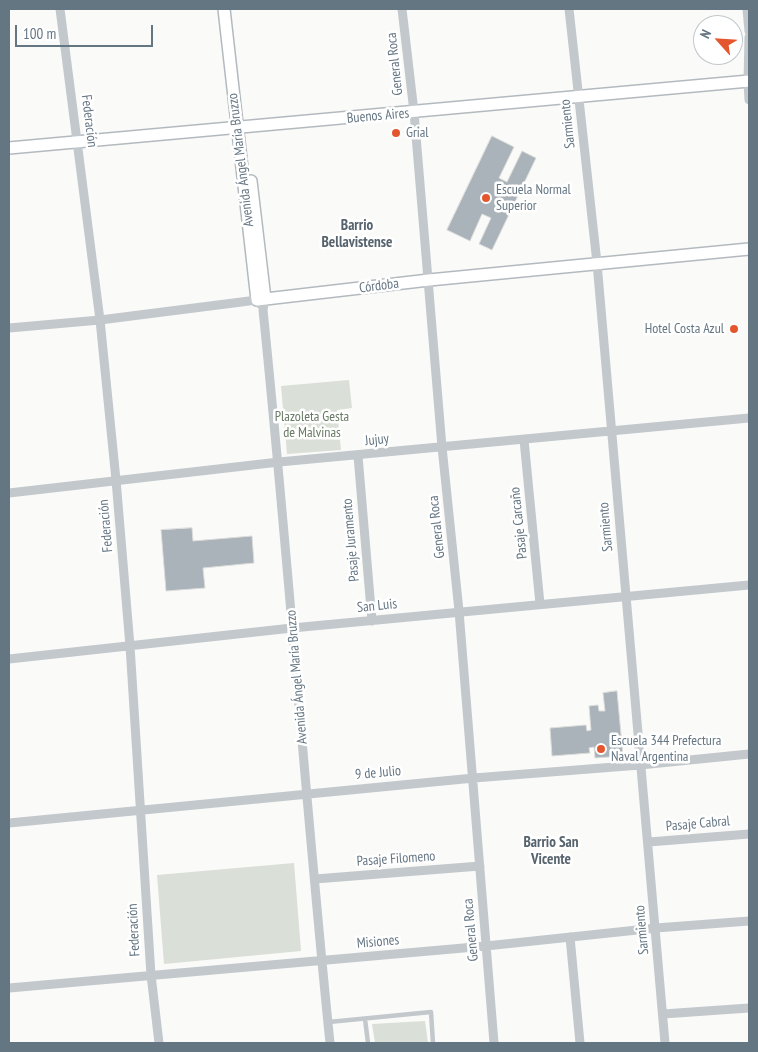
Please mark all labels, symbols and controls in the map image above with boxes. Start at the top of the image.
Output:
scale bar [18,15,155,47]
north arrow [693,15,743,65]
text: 100 m [23,24,56,43]
text: N [696,27,715,41]
street label: General Roca [383,32,407,96]
street label: Avenida Ángel María Bruzzo [224,92,258,228]
street label: Federación [77,94,101,148]
street label: Sarmiento [557,99,579,149]
street label: Buenos Aires [346,105,410,127]
place label: Grial [406,125,429,141]
marker: Grial [390,127,402,139]
place label: Escuela Normal Superior [496,182,571,214]
marker: Escuela Normal Superior [480,192,492,204]
district label: Barrio Bellavistense [321,217,393,252]
street label: Córdoba [358,275,400,297]
place label: Hotel Costa Azul [645,321,724,337]
marker: Hotel Costa Azul [728,323,740,335]
park label: Plazoleta Gesta de Malvinas [275,409,349,442]
street label: Jujuy [364,430,390,450]
street label: Pasaje Carcaño [507,486,531,560]
street label: General Roca [425,495,449,559]
street label: Pasaje Juramento [339,498,363,582]
street label: Federación [95,499,117,553]
street label: Sarmiento [595,502,617,552]
street label: San Luis [356,596,398,616]
street label: Avenida Ángel María Bruzzo [283,609,311,745]
place label: Escuela 344 Prefectura Naval Argentina [611,733,721,766]
marker: Escuela 344 Prefectura Naval Argentina [595,743,607,755]
street label: 9 de Julio [354,763,402,783]
street label: Pasaje Cabral [665,813,731,835]
district label: Barrio San Vicente [524,834,578,869]
street label: Pasaje Filomeno [356,848,436,870]
street label: General Roca [460,898,482,962]
street label: Federación [124,903,144,957]
street label: Sarmiento [631,905,653,955]
street label: Misiones [356,932,400,952]

